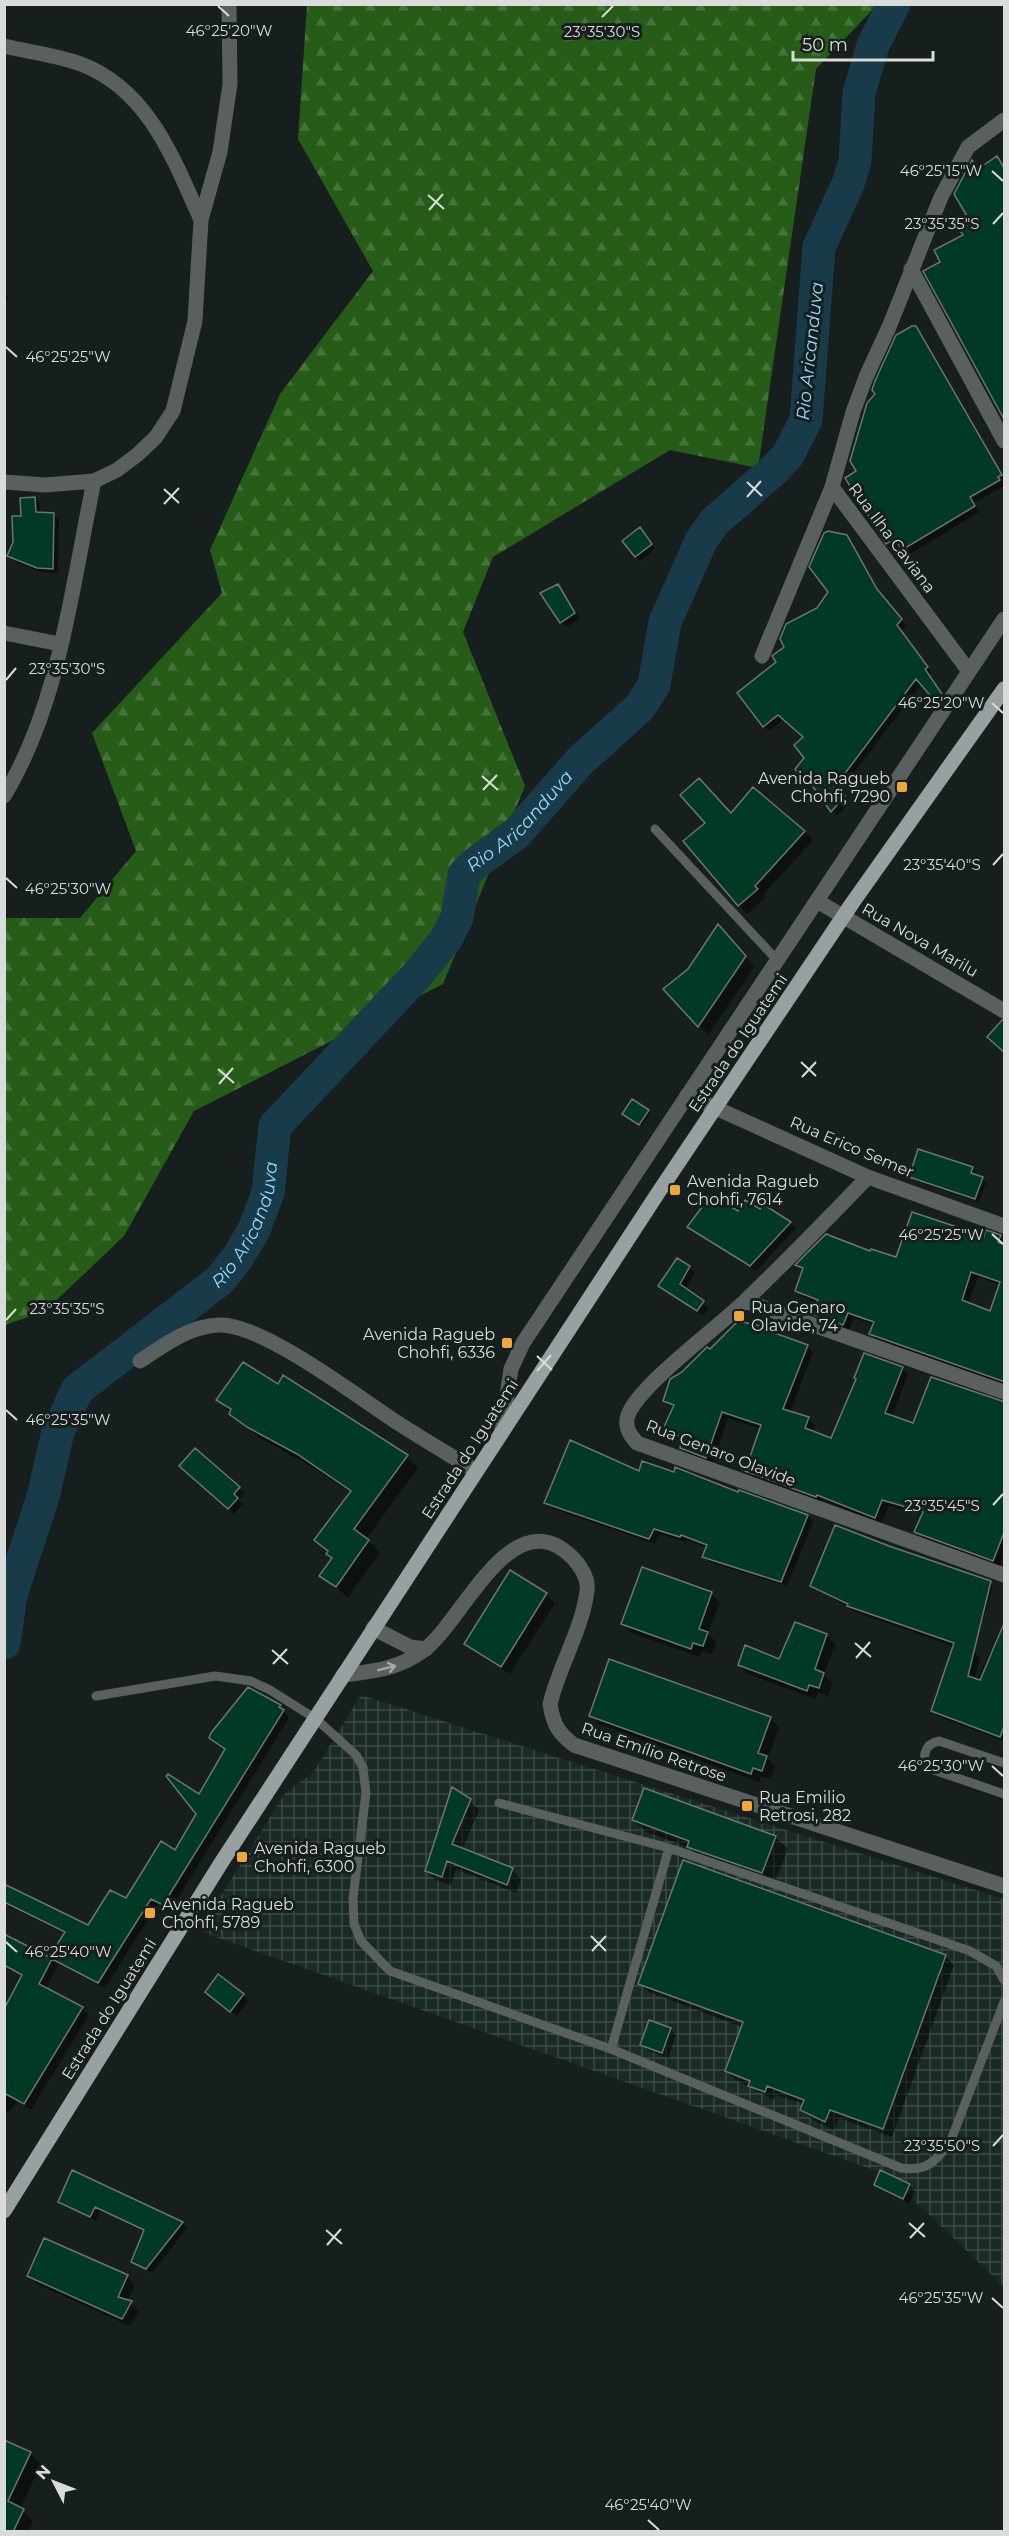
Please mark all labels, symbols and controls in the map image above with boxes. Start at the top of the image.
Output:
text: 46°25'20"W [186,21,273,40]
text: 23°35'30"S [564,22,640,41]
scale bar [793,24,932,62]
text: 50 m [802,34,848,56]
text: 46°25'15"W [900,161,983,180]
text: 23°35'35"S [905,214,980,233]
water label: Rio Aricanduva [792,281,828,421]
text: 46°25'25"W [25,347,111,366]
street label: Rua Ilha Caviana [844,479,940,597]
text: 23°35'30"S [29,659,105,678]
text: 46°25'20"W [898,693,985,712]
water label: Rio Aricanduva [462,766,578,877]
place label: Avenida Ragueb Chohfi, 7290 [758,769,890,806]
marker: Avenida Ragueb Chohfi, 7290 [895,780,909,794]
text: 23°35'40"S [903,855,981,874]
text: 46°25'30"W [25,879,112,898]
street label: Rua Nova Marilu [858,899,982,981]
street label: Estrada do Iguatemi [685,970,791,1116]
street label: Rua Erico Semer [787,1112,917,1182]
water label: Rio Aricanduva [207,1160,282,1293]
place label: Avenida Ragueb Chohfi, 7614 [687,1172,819,1209]
marker: Avenida Ragueb Chohfi, 7614 [668,1183,682,1197]
text: 46°25'25"W [898,1225,984,1244]
place label: Rua Genaro Olavide, 74 [751,1298,846,1335]
text: 23°35'35"S [30,1299,105,1318]
marker: Rua Genaro Olavide, 74 [732,1309,746,1323]
place label: Avenida Ragueb Chohfi, 6336 [363,1325,495,1362]
marker: Avenida Ragueb Chohfi, 6336 [500,1336,514,1350]
street label: Estrada do Iguatemi [418,1376,522,1522]
text: 46°25'35"W [26,1410,111,1429]
street label: Rua Genaro Olavide [643,1416,799,1490]
text: 23°35'45"S [904,1496,980,1515]
one-way arrow [377,1662,396,1674]
street label: Rua Emílio Retrose [579,1718,729,1786]
text: 46°25'30"W [898,1756,985,1775]
place label: Rua Emilio Retrosi, 282 [759,1788,851,1825]
marker: Rua Emilio Retrosi, 282 [740,1799,754,1813]
place label: Avenida Ragueb Chohfi, 6300 [254,1839,386,1876]
marker: Avenida Ragueb Chohfi, 6300 [235,1850,249,1864]
place label: Avenida Ragueb Chohfi, 5789 [162,1895,294,1932]
marker: Avenida Ragueb Chohfi, 5789 [143,1906,157,1920]
street label: Estrada do Iguatemi [58,1935,160,2083]
text: 46°25'40"W [24,1942,112,1961]
text: 23°35'50"S [904,2136,980,2155]
text: 46°25'35"W [899,2288,984,2307]
north arrow [24,2452,84,2512]
text: N [32,2461,55,2483]
text: 46°25'40"W [604,2495,692,2514]

